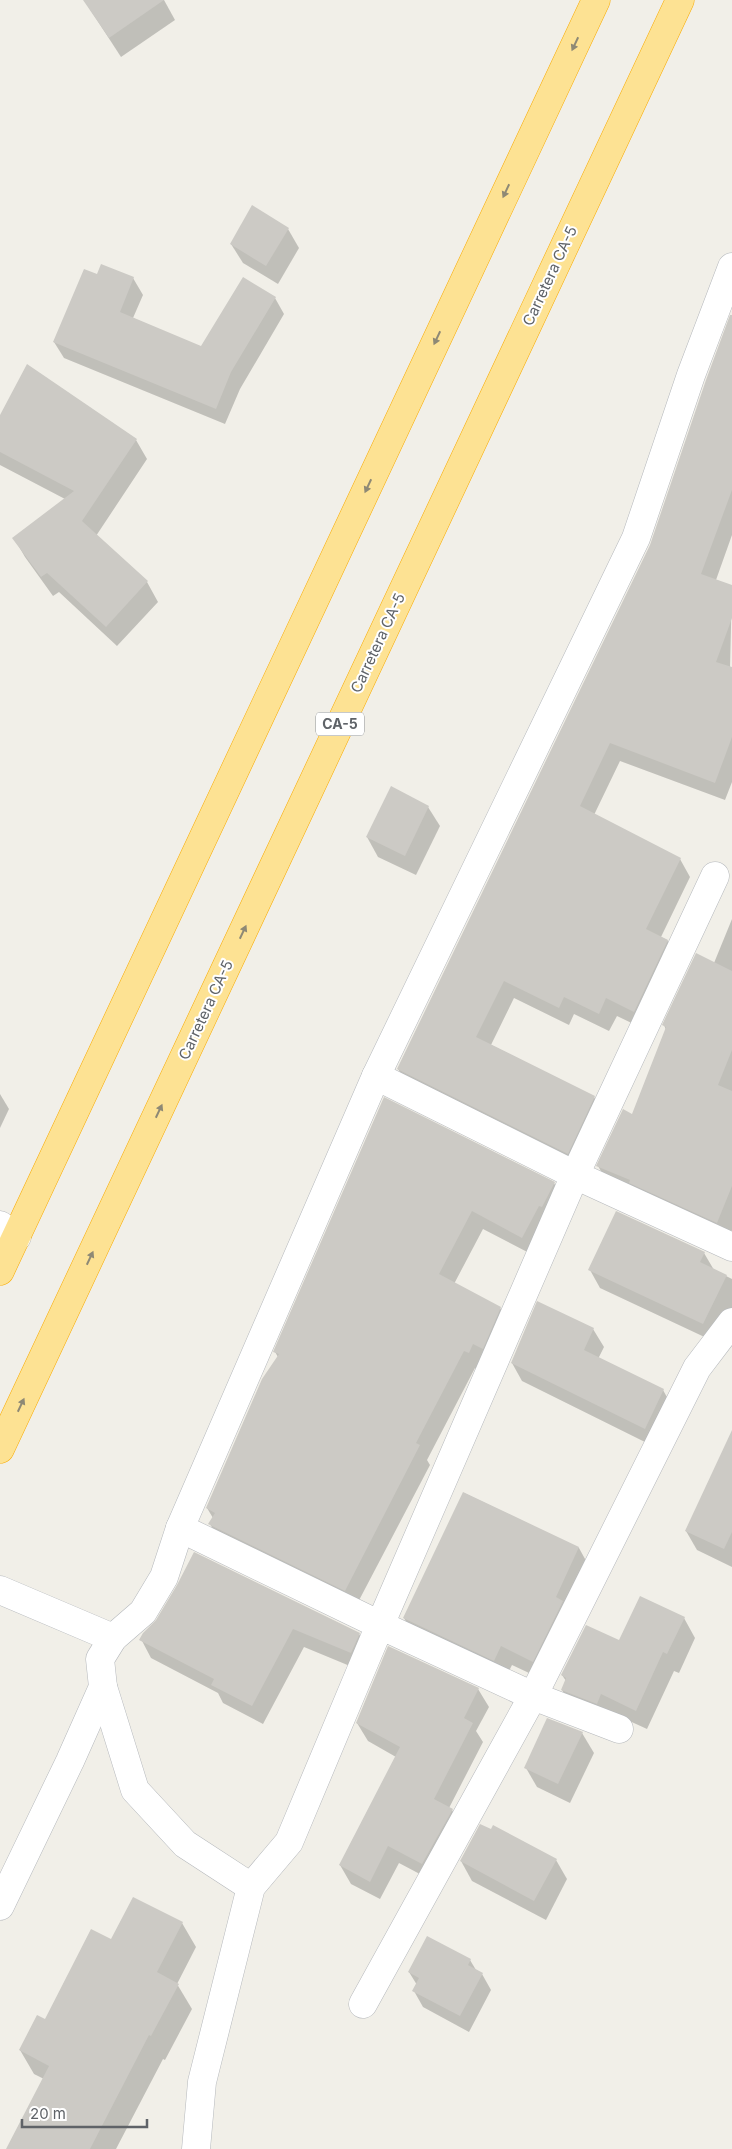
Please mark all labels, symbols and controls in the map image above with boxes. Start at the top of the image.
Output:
one-way arrow [571,37,579,51]
one-way arrow [502,184,510,198]
street label: Carretera CA-5 [518,223,581,329]
one-way arrow [433,331,442,346]
one-way arrow [364,479,372,493]
street label: Carretera CA-5 [346,590,409,696]
road number: CA-5 [316,712,364,736]
one-way arrow [239,925,247,939]
street label: Carretera CA-5 [174,957,237,1063]
one-way arrow [155,1104,163,1118]
one-way arrow [86,1251,94,1265]
one-way arrow [17,1398,25,1412]
scale bar [22,2096,148,2128]
text: 20 m [30,2104,66,2123]

